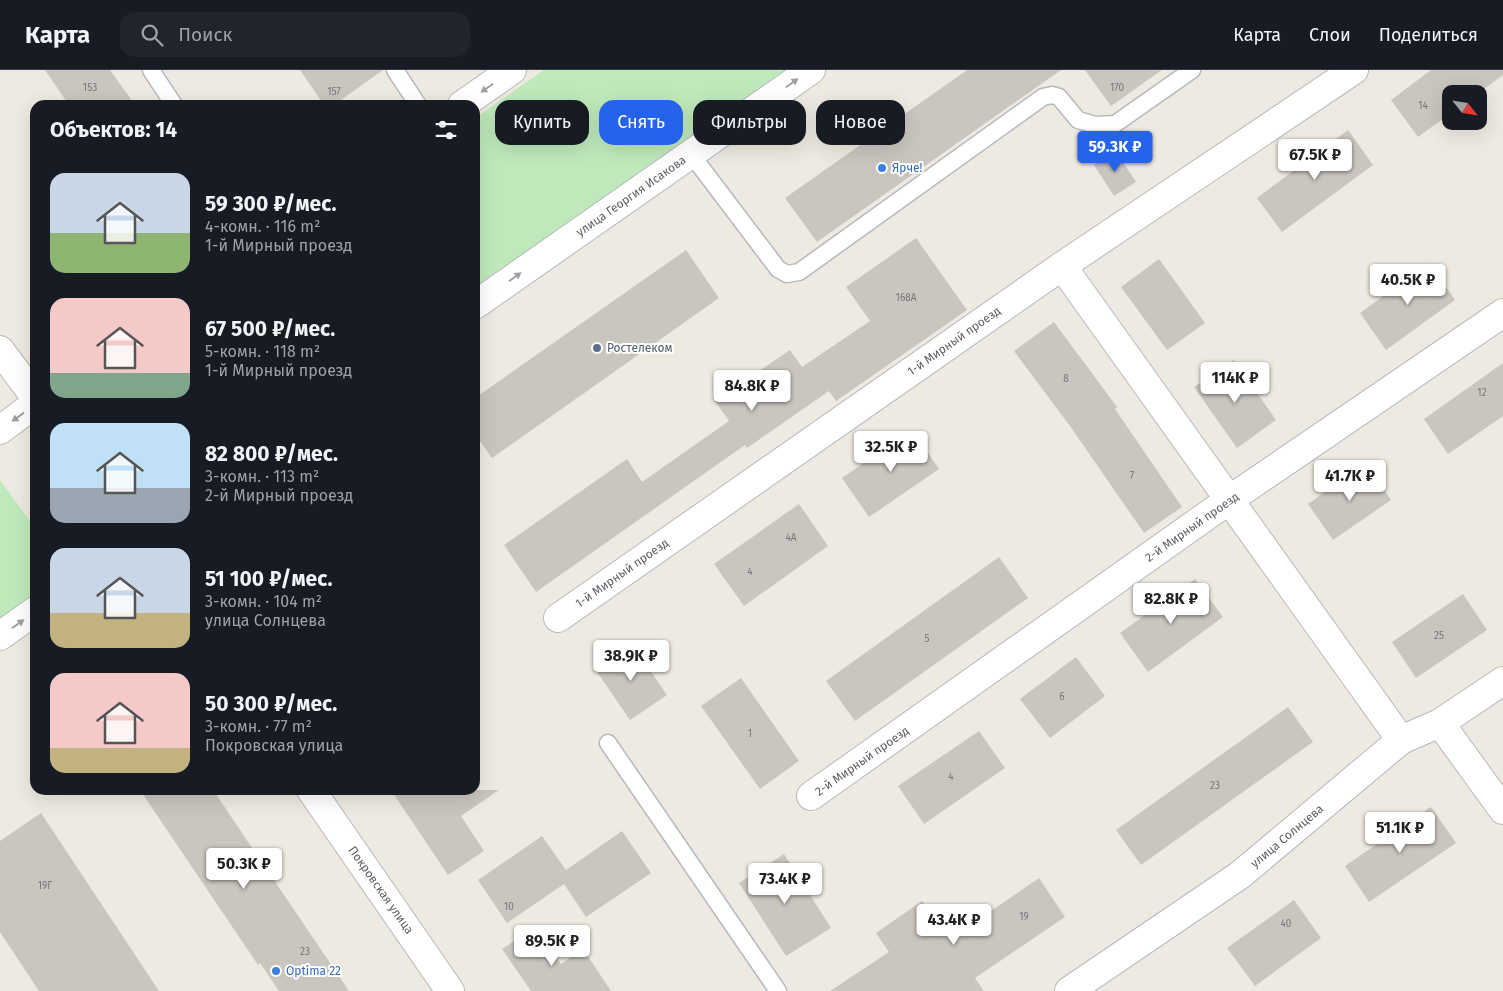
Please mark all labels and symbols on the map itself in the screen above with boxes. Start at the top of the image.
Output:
one-way arrow [785,78,798,88]
house number: 153 [83,82,97,94]
one-way arrow [481,82,494,93]
house number: 170 [1110,82,1125,94]
north arrow [1442,85,1488,130]
house number: 157 [327,86,341,98]
house number: 14 [1418,100,1429,112]
pin: 59.3K ₽ [1069,131,1161,173]
pin: 67.5K ₽ [1269,138,1361,181]
street label: улица Георгия Исакова [573,153,689,239]
place label: Ярче! [892,161,923,175]
marker: Ярче! [876,162,888,174]
pin: 40.5K ₽ [1362,264,1454,306]
one-way arrow [508,272,522,282]
house number: 168А [896,292,917,304]
street label: 1-й Мирный проезд [905,303,1003,378]
place label: Ростелеком [607,341,673,355]
marker: Ростелеком [591,342,603,354]
pin: 114K ₽ [1194,362,1276,404]
pin: 84.8K ₽ [706,370,798,412]
house number: 8 [1063,373,1069,385]
house number: 12 [1477,387,1487,399]
one-way arrow [11,412,24,422]
pin: 32.5K ₽ [845,430,937,473]
pin: 41.7K ₽ [1304,460,1396,502]
house number: 7 [1130,470,1135,482]
street label: 2-й Мирный проезд [1142,489,1242,565]
house number: 4А [785,532,797,544]
street label: 1-й Мирный проезд [573,535,671,610]
house number: 4 [747,566,753,578]
pin: 82.8K ₽ [1125,582,1217,625]
one-way arrow [11,619,24,629]
house number: 25 [1434,630,1444,642]
house number: 5 [924,633,930,645]
pin: 38.9K ₽ [585,640,677,682]
house number: 6 [1059,691,1065,703]
street label: 2-й Мирный проезд [812,723,912,799]
house number: 1 [748,728,752,740]
house number: 4 [948,771,954,783]
house number: 23 [1210,780,1220,792]
street label: улица Солнцева [1248,802,1326,870]
pin: 51.1K ₽ [1354,812,1446,854]
street label: Покровская улица [346,843,416,937]
pin: 50.3K ₽ [198,848,290,890]
pin: 73.4K ₽ [739,862,831,905]
house number: 19Г [38,880,52,892]
house number: 10 [504,901,514,913]
pin: 43.4K ₽ [908,904,1000,946]
house number: 19 [1019,911,1029,923]
house number: 40 [1281,918,1292,930]
pin: 89.5K ₽ [506,924,598,967]
house number: 23 [300,946,310,958]
place label: Optima 22 [286,964,341,978]
marker: Optima 22 [270,965,282,977]

